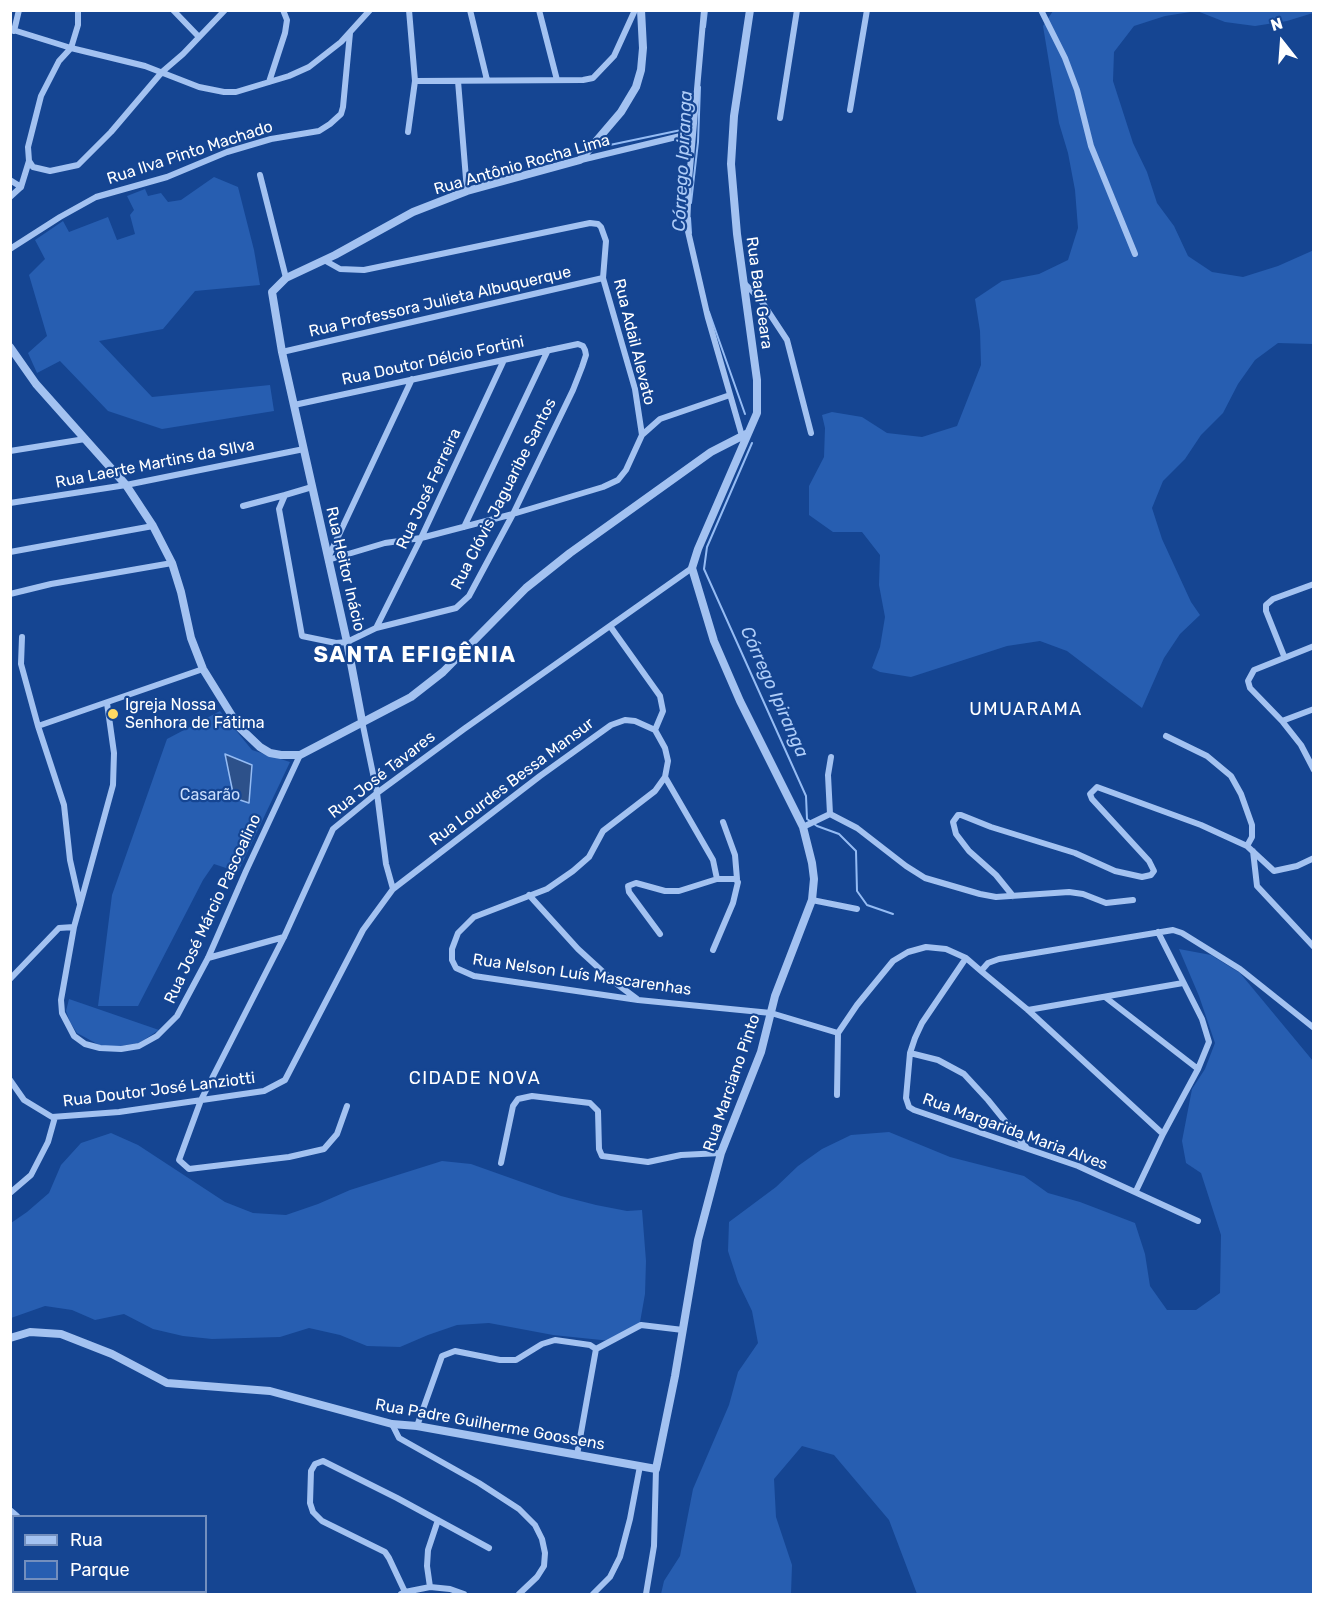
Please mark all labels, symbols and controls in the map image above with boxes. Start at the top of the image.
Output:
north arrow [1252,12,1312,72]
text: N [1268,14,1285,35]
water label: Córrego Ipiranga [669,90,697,232]
street label: Rua Ilva Pinto Machado [105,117,275,189]
street label: Rua Antônio Rocha Lima [432,131,612,199]
street label: Rua Badi Geara [742,236,776,350]
street label: Rua Professora Julieta Albuquerque [307,262,573,342]
street label: Rua Adail Alevato [609,277,659,407]
street label: Rua Doutor Délcio Fortini [340,332,526,390]
street label: Rua Clóvis Jaguaribe Santos [447,395,561,593]
street label: Rua José Ferreira [393,426,465,552]
street label: Rua Laerte Martins da SIlva [54,435,256,493]
street label: Rua Heitor Inácio [321,505,369,633]
water label: Córrego Ipiranga [735,623,813,761]
district label: SANTA EFIGÊNIA [313,643,517,669]
place label: Igreja Nossa Senhora de Fátima [125,695,264,733]
district label: UMUARAMA [969,699,1083,721]
marker: Igreja Nossa Senhora de Fátima [106,707,120,721]
street label: Rua Lourdes Bessa Mansur [426,714,598,850]
street label: Rua José Tavares [325,727,439,823]
park label: Casarão [180,785,240,805]
street label: Rua José Márcio Pascoalino [161,811,265,1007]
street label: Rua Nelson Luís Mascarenhas [471,950,693,1000]
street label: Rua Marciano Pinto [700,1012,764,1154]
district label: CIDADE NOVA [409,1068,541,1090]
street label: Rua Doutor José Lanziotti [62,1069,256,1111]
street label: Rua Margarida Maria Alves [920,1090,1110,1174]
street label: Rua Padre Guilherme Goossens [374,1395,606,1455]
legend [12,1515,207,1593]
text: Rua [70,1529,103,1551]
text: Parque [70,1559,130,1581]

